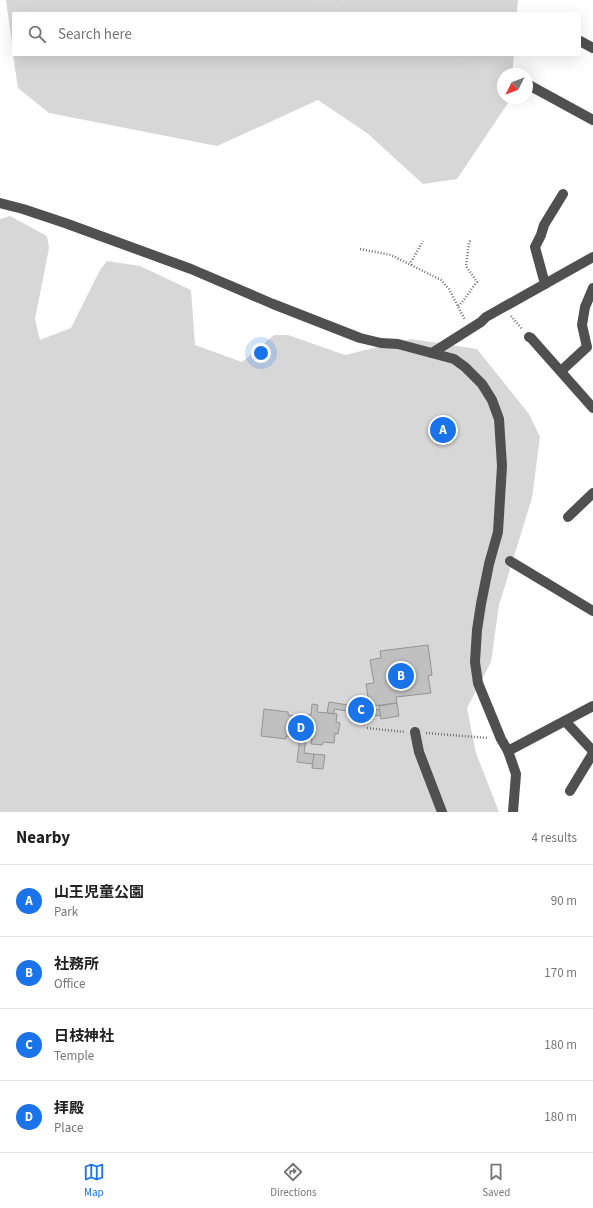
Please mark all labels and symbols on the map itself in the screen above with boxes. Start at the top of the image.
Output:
north arrow [497,68,533,104]
your location [251,343,271,363]
pin: A [430,415,456,445]
pin: B [388,661,414,691]
pin: C [348,695,374,725]
pin: D [288,713,314,743]

